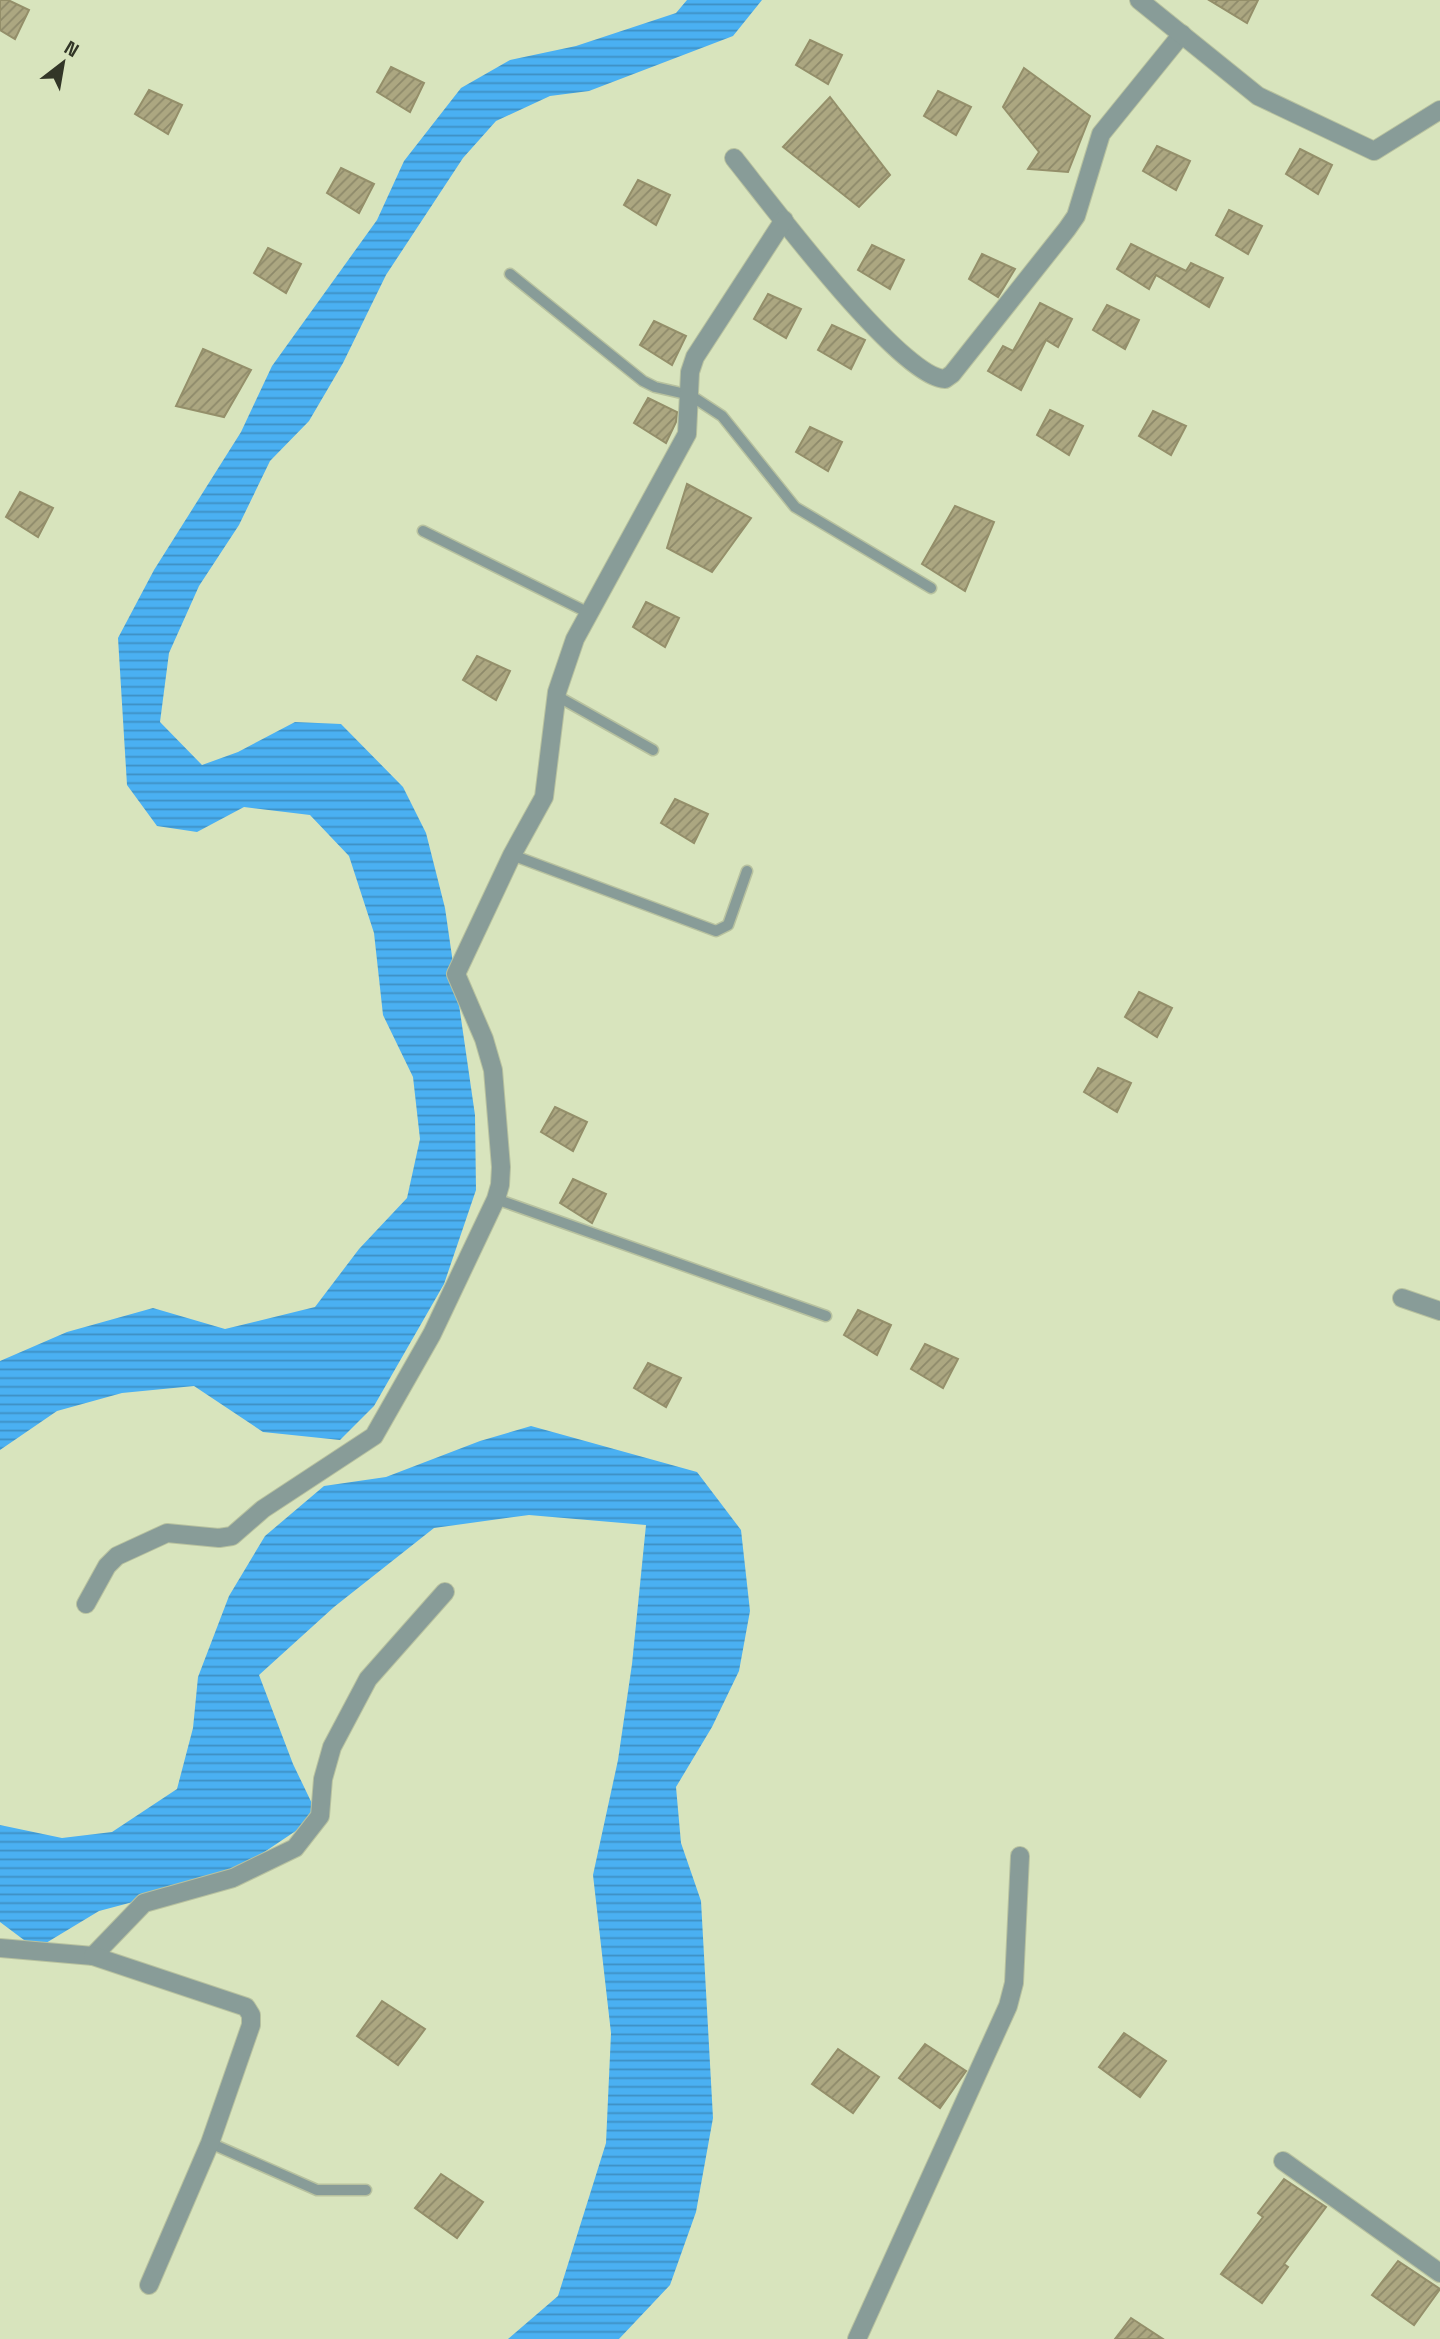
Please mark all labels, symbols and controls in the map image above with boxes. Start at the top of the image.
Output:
north arrow [28,28,98,98]
text: N [60,35,83,63]

